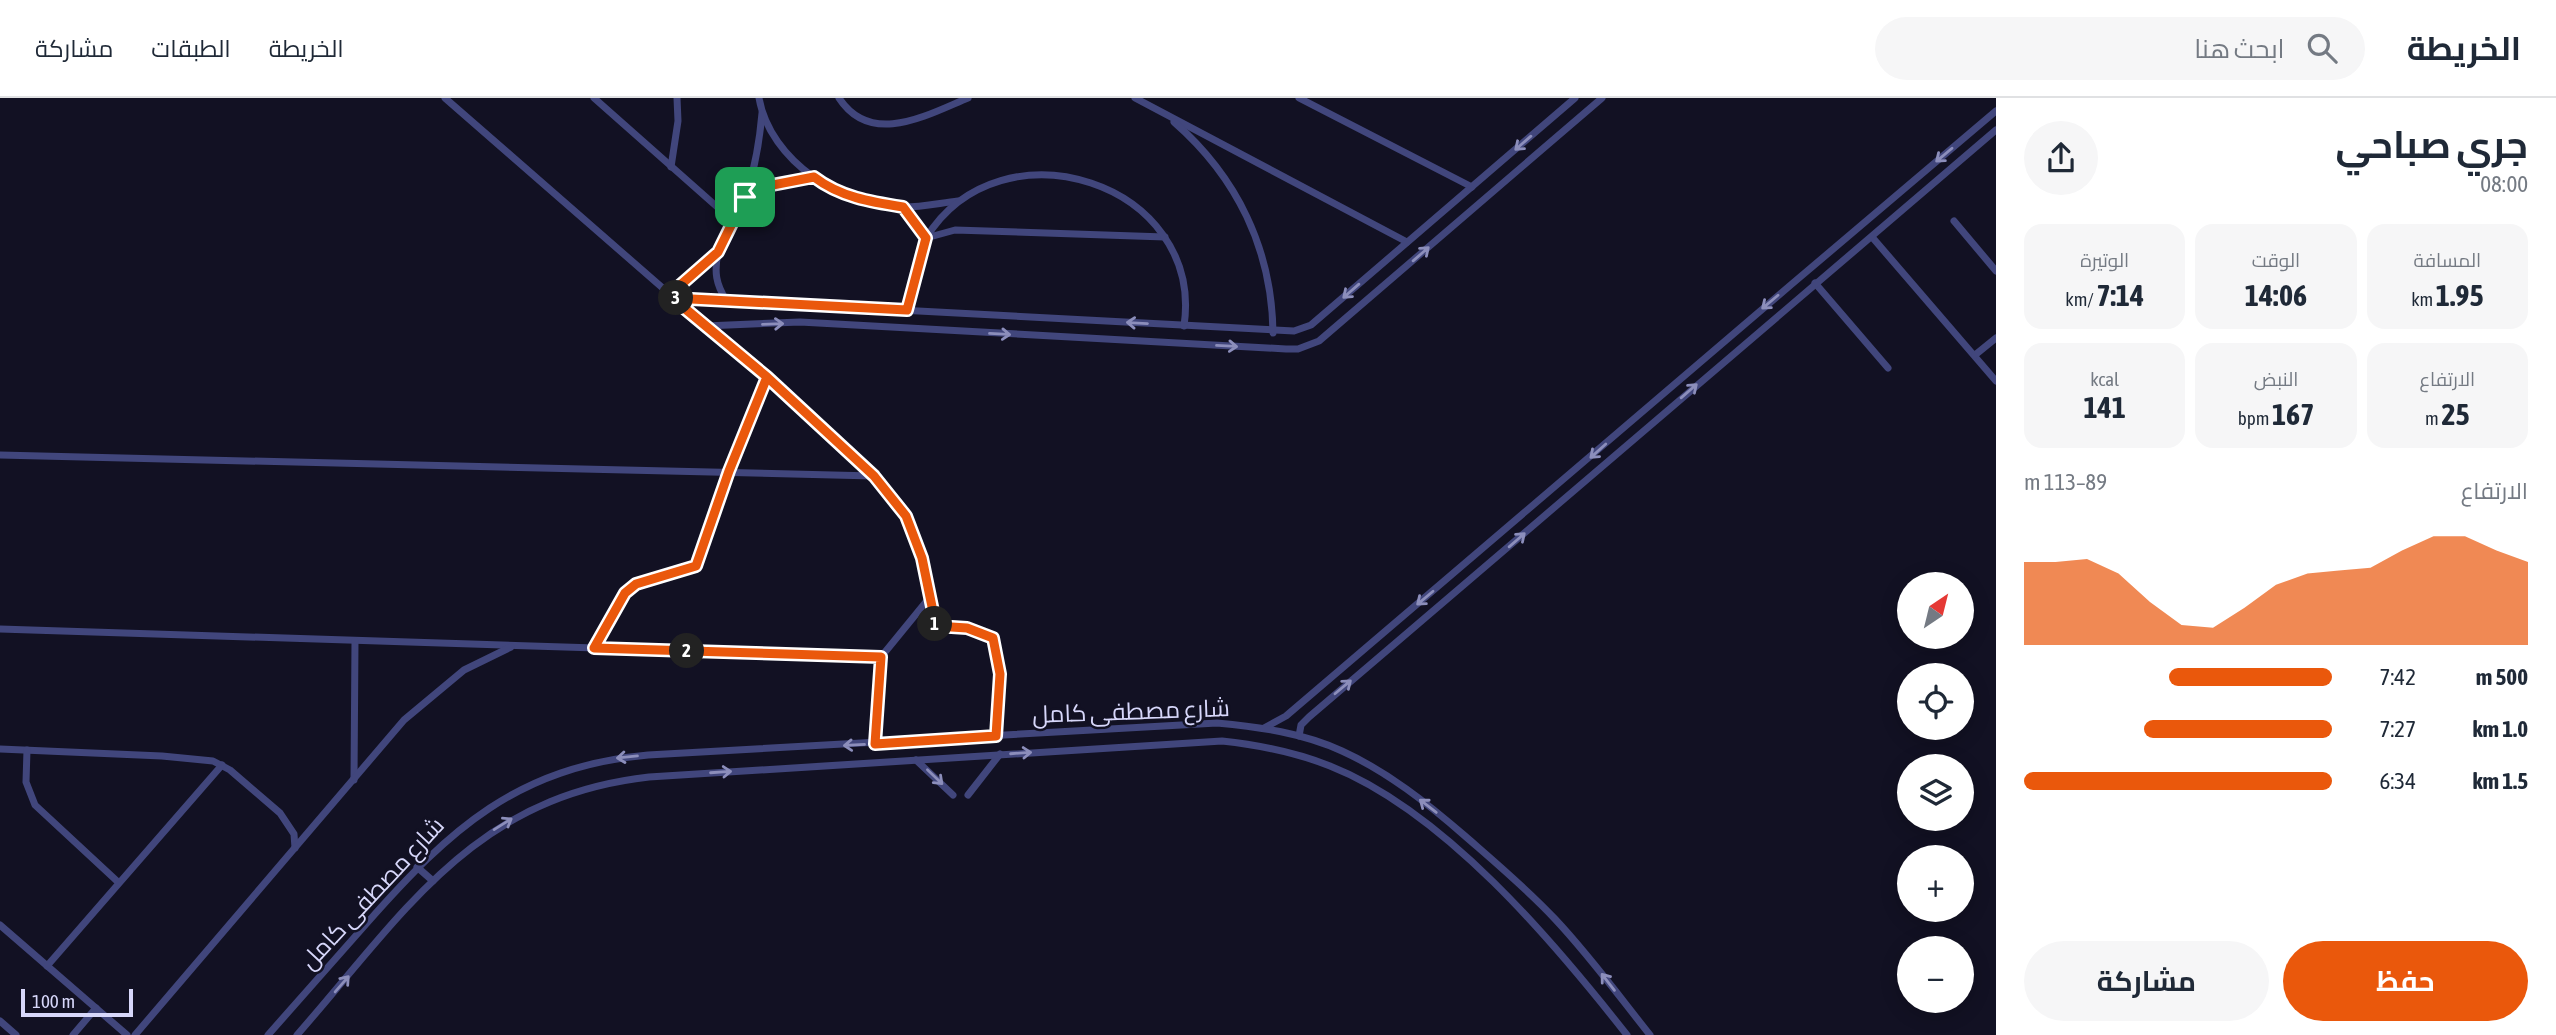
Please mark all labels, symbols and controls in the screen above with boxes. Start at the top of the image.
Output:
search box [1875,17,2365,80]
icon: search [2303,29,2341,67]
text: الخريطة [2407,29,2521,67]
text: ابحث هنا [2194,34,2285,64]
text: مشاركة [35,35,113,62]
text: الطبقات [151,35,231,62]
text: الخريطة [269,35,344,62]
button: share [2024,121,2098,195]
text: جري صباحي [2336,123,2528,166]
one-way arrow [1514,135,1532,151]
one-way arrow [1935,147,1953,163]
pin [715,167,775,227]
text: 08:00 [2480,171,2528,197]
icon: arrive [726,178,764,216]
one-way arrow [1411,246,1429,262]
text: الوتيرة [2080,249,2129,271]
text: الوقت [2252,249,2300,271]
text: المسافة [2414,249,2481,271]
text: 7:14 [2096,278,2144,312]
text: 14:06 [2245,278,2307,312]
text: 1.95 [2436,278,2483,312]
pin: 3 [658,280,694,316]
one-way arrow [1342,283,1360,299]
text: 3 [671,286,680,308]
text: /km [2065,288,2096,310]
text: km [2411,288,2436,310]
one-way arrow [1761,293,1779,309]
one-way arrow [1127,316,1149,329]
one-way arrow [761,317,784,330]
one-way arrow [988,327,1011,340]
one-way arrow [1216,340,1238,353]
text: kcal [2090,368,2119,390]
text: النبض [2254,368,2298,390]
text: الارتفاع [2420,368,2475,390]
one-way arrow [1680,383,1698,399]
text: 141 [2084,390,2126,424]
text: 167 [2272,397,2314,431]
text: 25 [2441,397,2470,431]
text: bpm [2238,407,2272,429]
text: m [2425,407,2441,429]
one-way arrow [1590,442,1607,459]
text: 89–113 m [2024,469,2107,495]
text: الارتفاع [2461,478,2528,504]
one-way arrow [1508,532,1526,548]
north arrow [1897,572,1974,649]
map controls [1897,572,1974,1013]
one-way arrow [1417,591,1435,606]
pin: 1 [918,606,953,642]
text: 1 [930,612,939,634]
pin: 2 [670,634,704,668]
text: 2 [682,639,691,661]
button: locate [1897,663,1974,740]
text: 7:42 [2379,664,2416,690]
text: 500 m [2476,664,2528,690]
one-way arrow [1334,679,1352,695]
street label: شارع مصطفى كامل [1032,694,1230,731]
text: 7:27 [2379,716,2416,742]
text: 1.0 km [2472,716,2528,742]
one-way arrow [843,739,866,752]
one-way arrow [1010,746,1033,759]
one-way arrow [616,751,639,764]
button: layers [1897,754,1974,831]
one-way arrow [709,765,732,778]
one-way arrow [926,768,943,785]
text: 6:34 [2379,768,2416,794]
text: 1.5 km [2472,768,2528,794]
one-way arrow [1420,798,1438,813]
street label: شارع مصطفى كامل [295,811,451,977]
one-way arrow [492,817,512,831]
button: + [1897,845,1974,922]
button: − [1897,936,1974,1013]
button: مشاركة [2024,941,2269,1021]
button: حفظ [2283,941,2528,1021]
one-way arrow [1600,973,1615,991]
one-way arrow [334,975,350,993]
scale bar [21,986,133,1018]
text: 100 m [32,990,75,1012]

